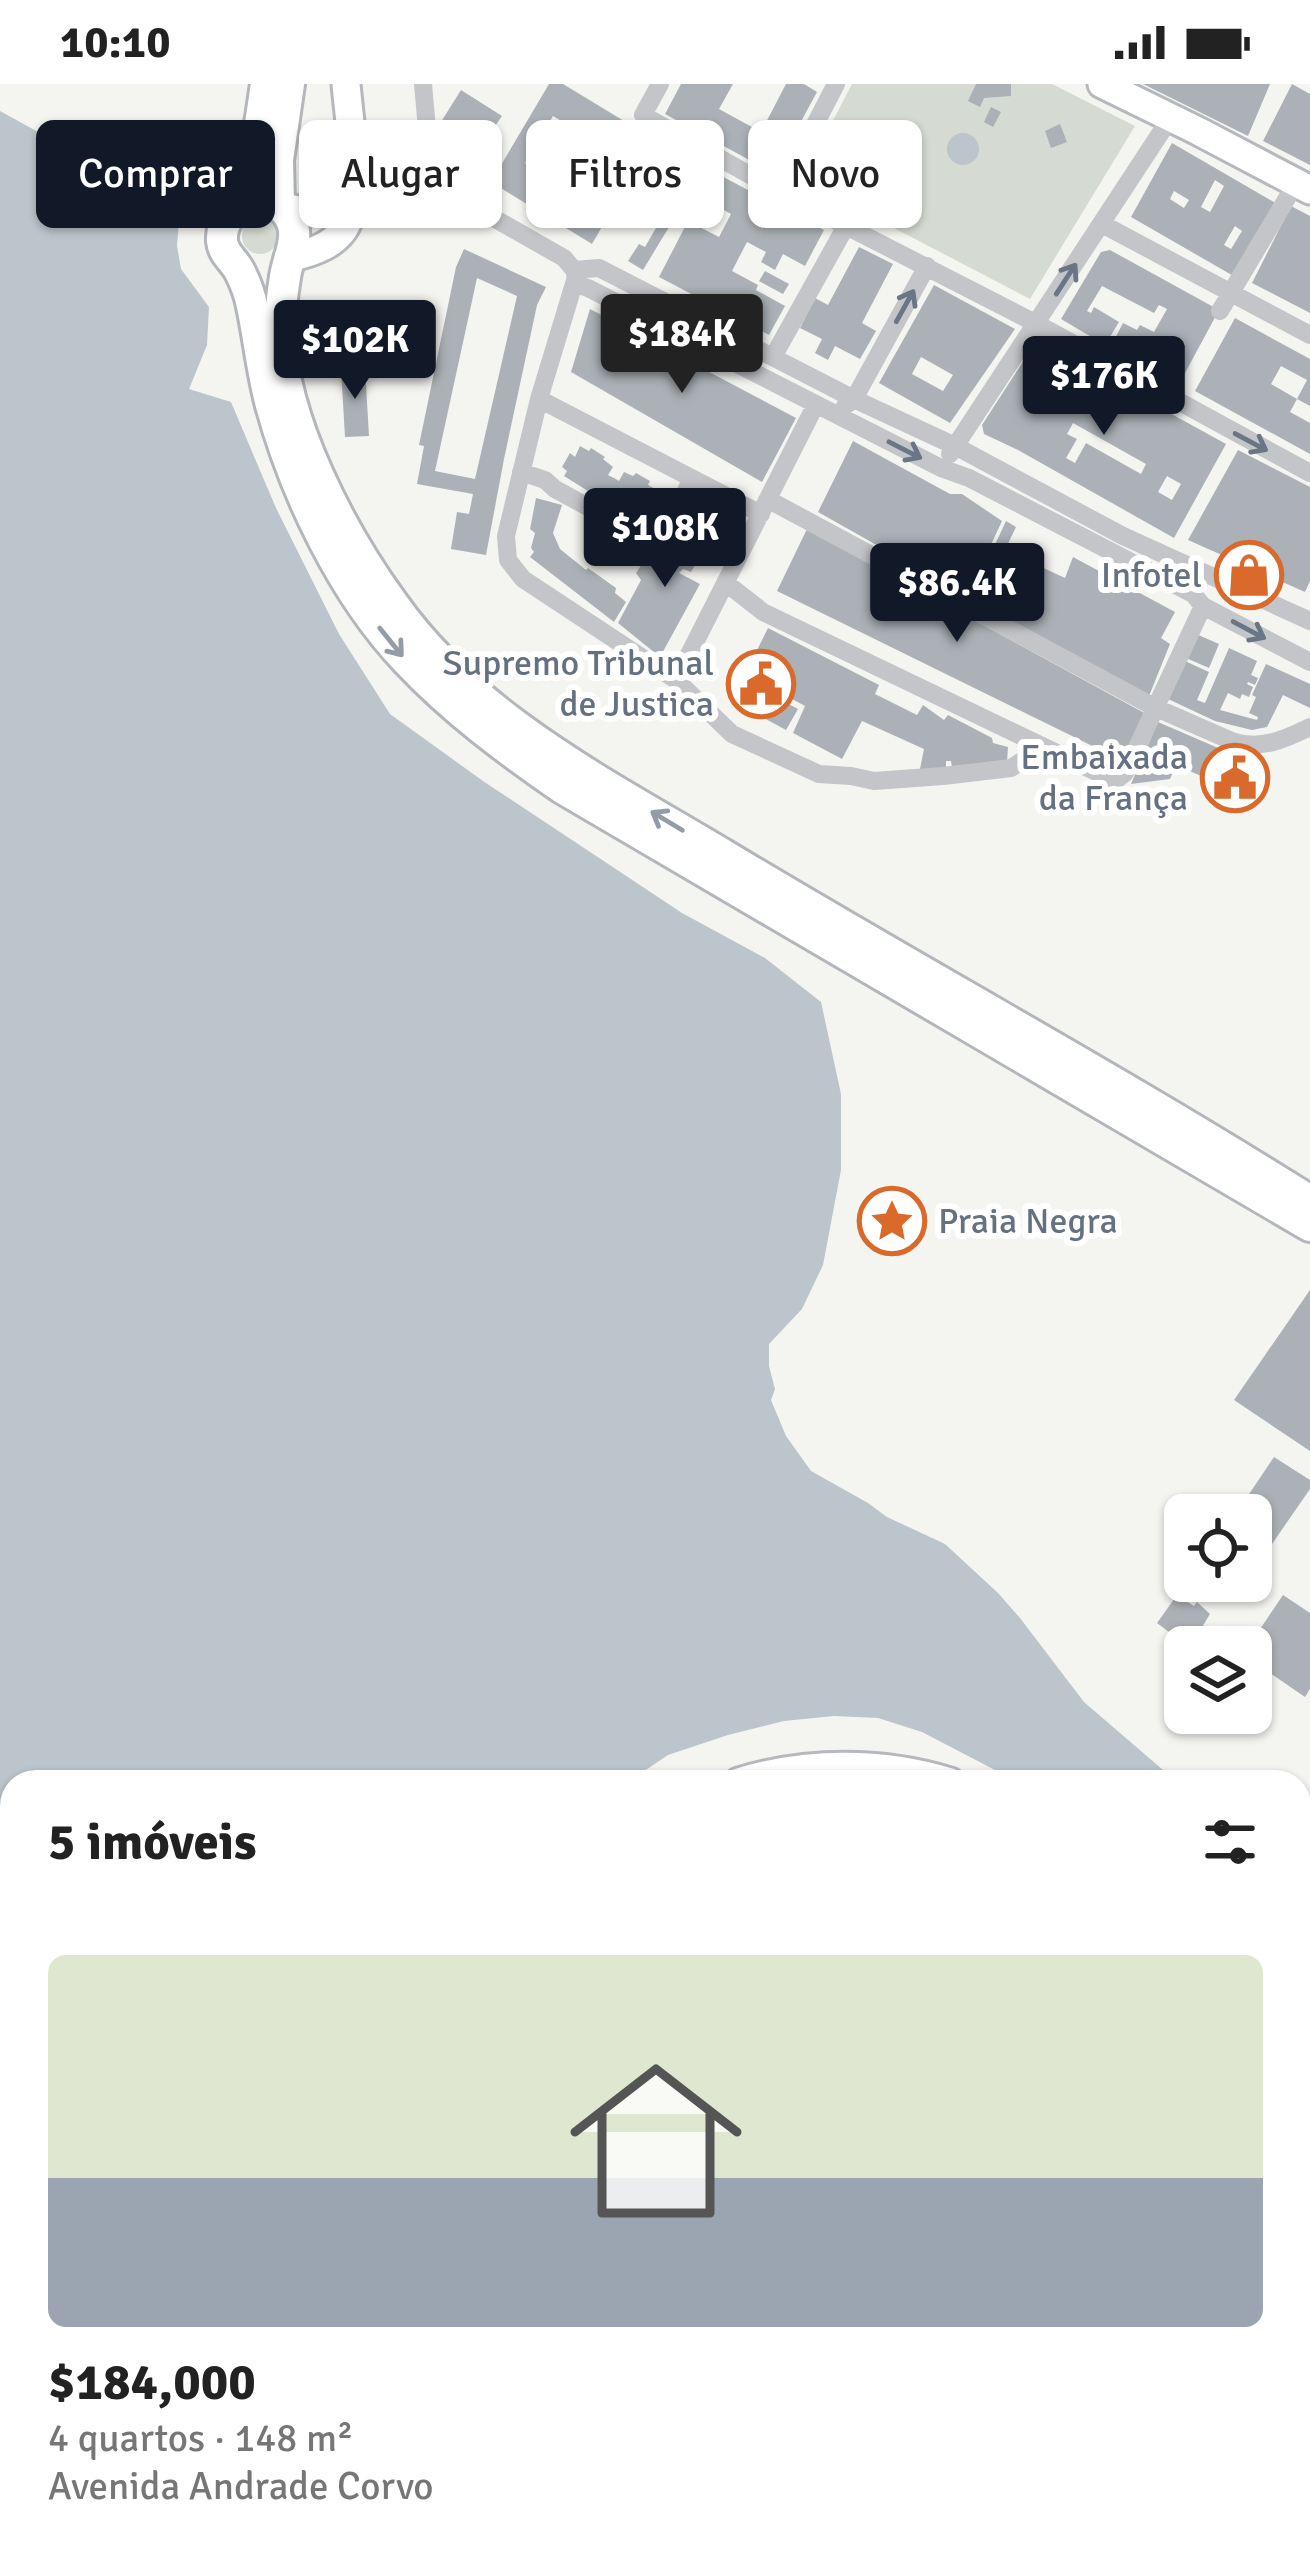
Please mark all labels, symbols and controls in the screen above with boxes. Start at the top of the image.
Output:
text: 10:10 [60,15,170,70]
chip: Comprar [36,120,275,228]
chip: Alugar [299,120,502,228]
chip: Filtros [526,120,724,228]
chip: Novo [748,120,922,228]
one-way arrow [1054,263,1079,297]
one-way arrow [894,289,917,324]
pin: $184K [598,294,766,396]
pin: $102K [271,300,439,402]
text: $184K [628,309,736,357]
text: $102K [301,315,409,363]
pin: $176K [1020,336,1188,438]
text: $176K [1050,351,1158,399]
one-way arrow [1233,431,1268,454]
one-way arrow [887,439,922,462]
pin: $108K [581,488,749,590]
text: $108K [611,503,719,551]
shop icon: Infotel [1214,540,1284,610]
pin: $86.4K [859,543,1055,645]
place label: Infotel [1101,553,1202,598]
text: $86.4K [897,558,1017,606]
one-way arrow [1231,619,1266,642]
one-way arrow [378,626,404,658]
place label: Supremo Tribunal de Justica [443,641,714,727]
public building icon: Supremo Tribunal de Justica [726,649,796,719]
place label: Embaixada da França [1020,735,1188,821]
public building icon: Embaixada da França [1200,743,1270,813]
one-way arrow [651,809,685,833]
place icon: Praia Negra [857,1186,927,1256]
place label: Praia Negra [938,1199,1118,1244]
map controls [1164,1494,1272,1734]
button: locate [1164,1494,1272,1602]
button: layers [1164,1626,1272,1734]
icon: filters [1197,1809,1263,1875]
text: 5 imóveis [48,1811,257,1874]
icon: home [548,2033,764,2249]
text: $184,000 [48,2351,256,2414]
text: 4 quartos · 148 m² [48,2414,353,2462]
text: Avenida Andrade Corvo [48,2462,434,2510]

